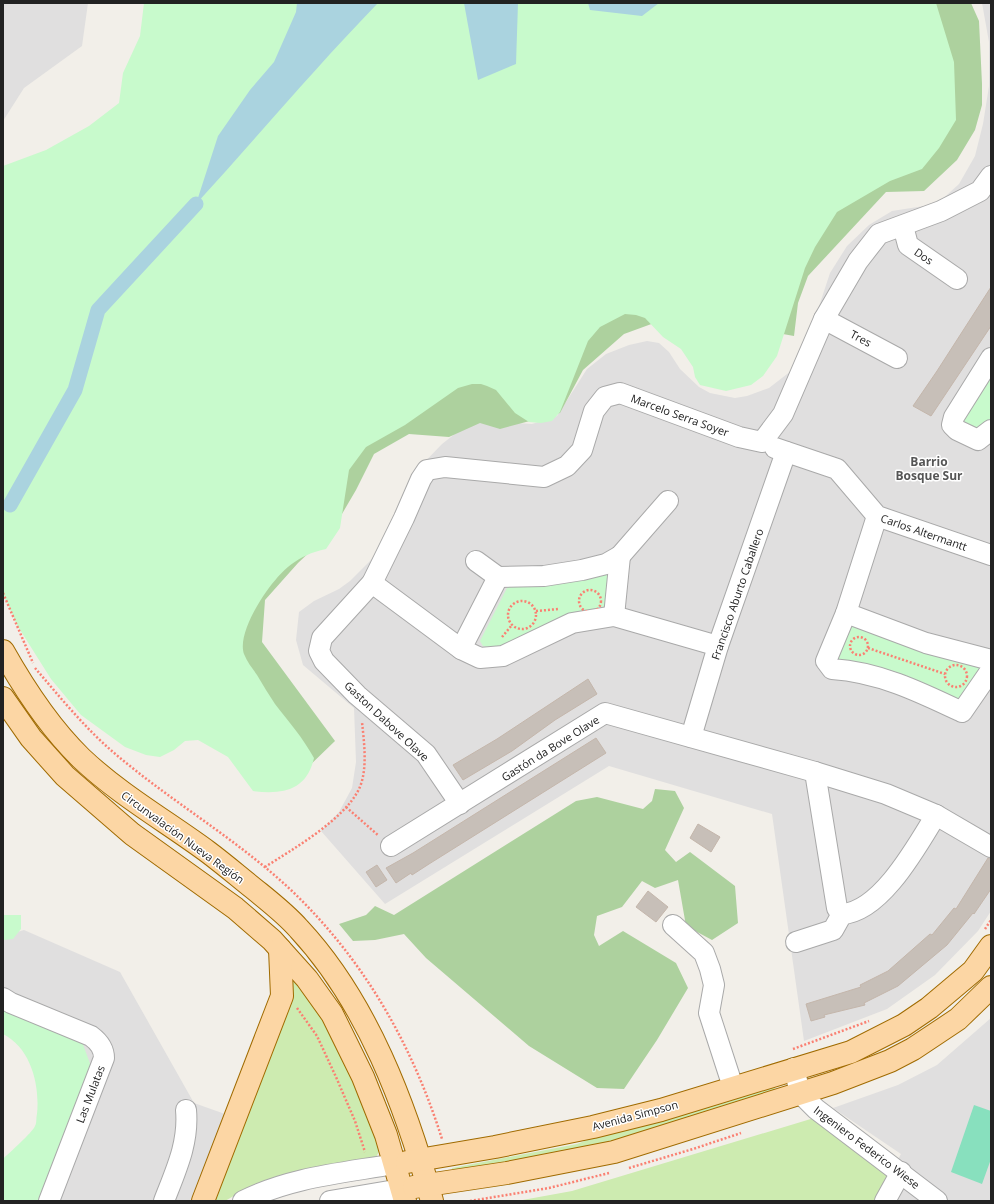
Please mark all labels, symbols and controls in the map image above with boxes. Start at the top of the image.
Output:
street label: Dos [912,244,936,268]
street label: Tres [848,326,874,350]
street label: Marcelo Serra Soyer [629,390,732,440]
district label: Barrio Bosque Sur [895,453,963,484]
street label: Carlos Altermantt [879,510,969,554]
street label: Francisco Aburto Caballero [707,526,767,662]
street label: Gaston Dabove Olave [341,678,433,764]
street label: Gastón da Bove Olave [498,712,602,784]
street label: Circunvalación Nueva Región [119,787,247,887]
street label: Las Mulatas [72,1063,108,1125]
street label: Avenida Simpson [590,1096,680,1134]
street label: Ingeniero Federico Wiese [811,1102,923,1192]

